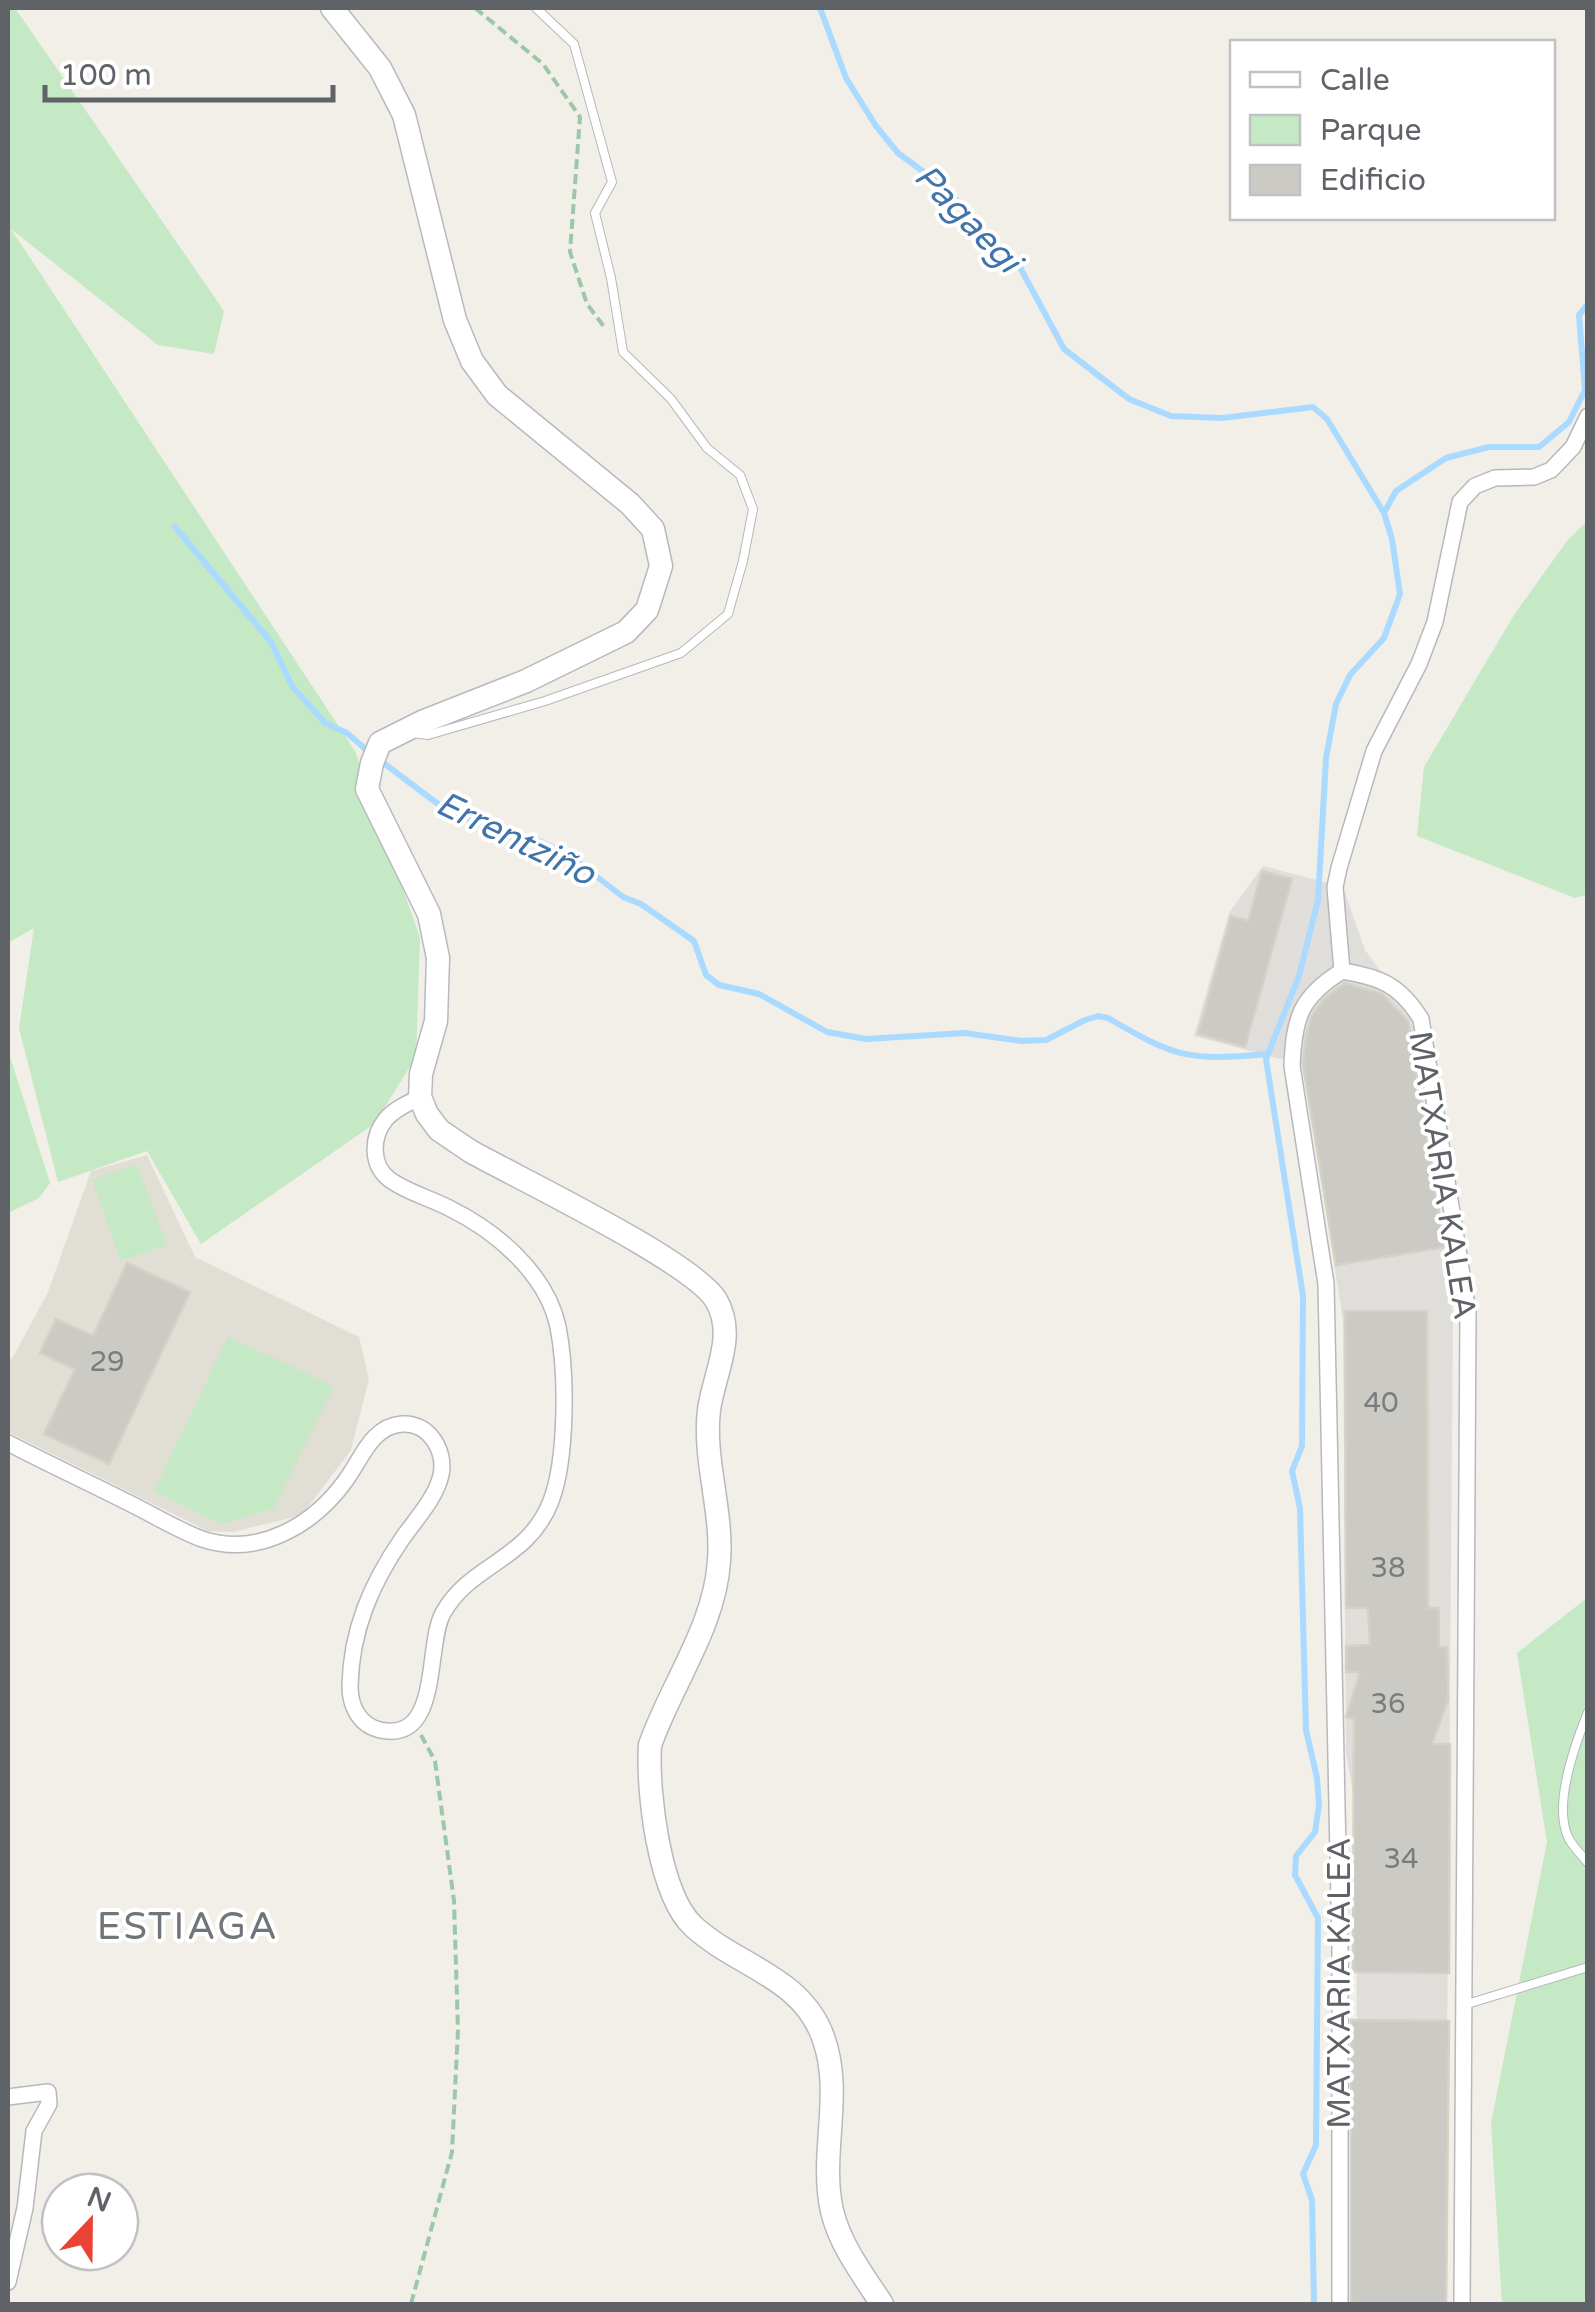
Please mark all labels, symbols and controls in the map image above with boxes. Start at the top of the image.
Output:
scale bar [45,40,332,102]
legend [1230,40,1555,220]
text: 100 m [60,57,152,94]
text: Calle [1320,62,1390,99]
text: Parque [1320,112,1421,149]
water label: Pagaegi [905,156,1032,285]
text: Edificio [1320,162,1426,199]
water label: Errentziño [429,783,603,896]
street label: MATXARIA KALEA [1400,1028,1484,1322]
house number: 29 [89,1345,125,1379]
house number: 40 [1363,1386,1399,1420]
house number: 38 [1370,1551,1406,1585]
house number: 36 [1370,1687,1406,1721]
street label: MATXARIA KALEA [1321,1837,1359,2129]
house number: 34 [1383,1842,1419,1876]
district label: ESTIAGA [97,1904,279,1950]
north arrow [40,2172,140,2272]
text: N [82,2180,116,2220]

